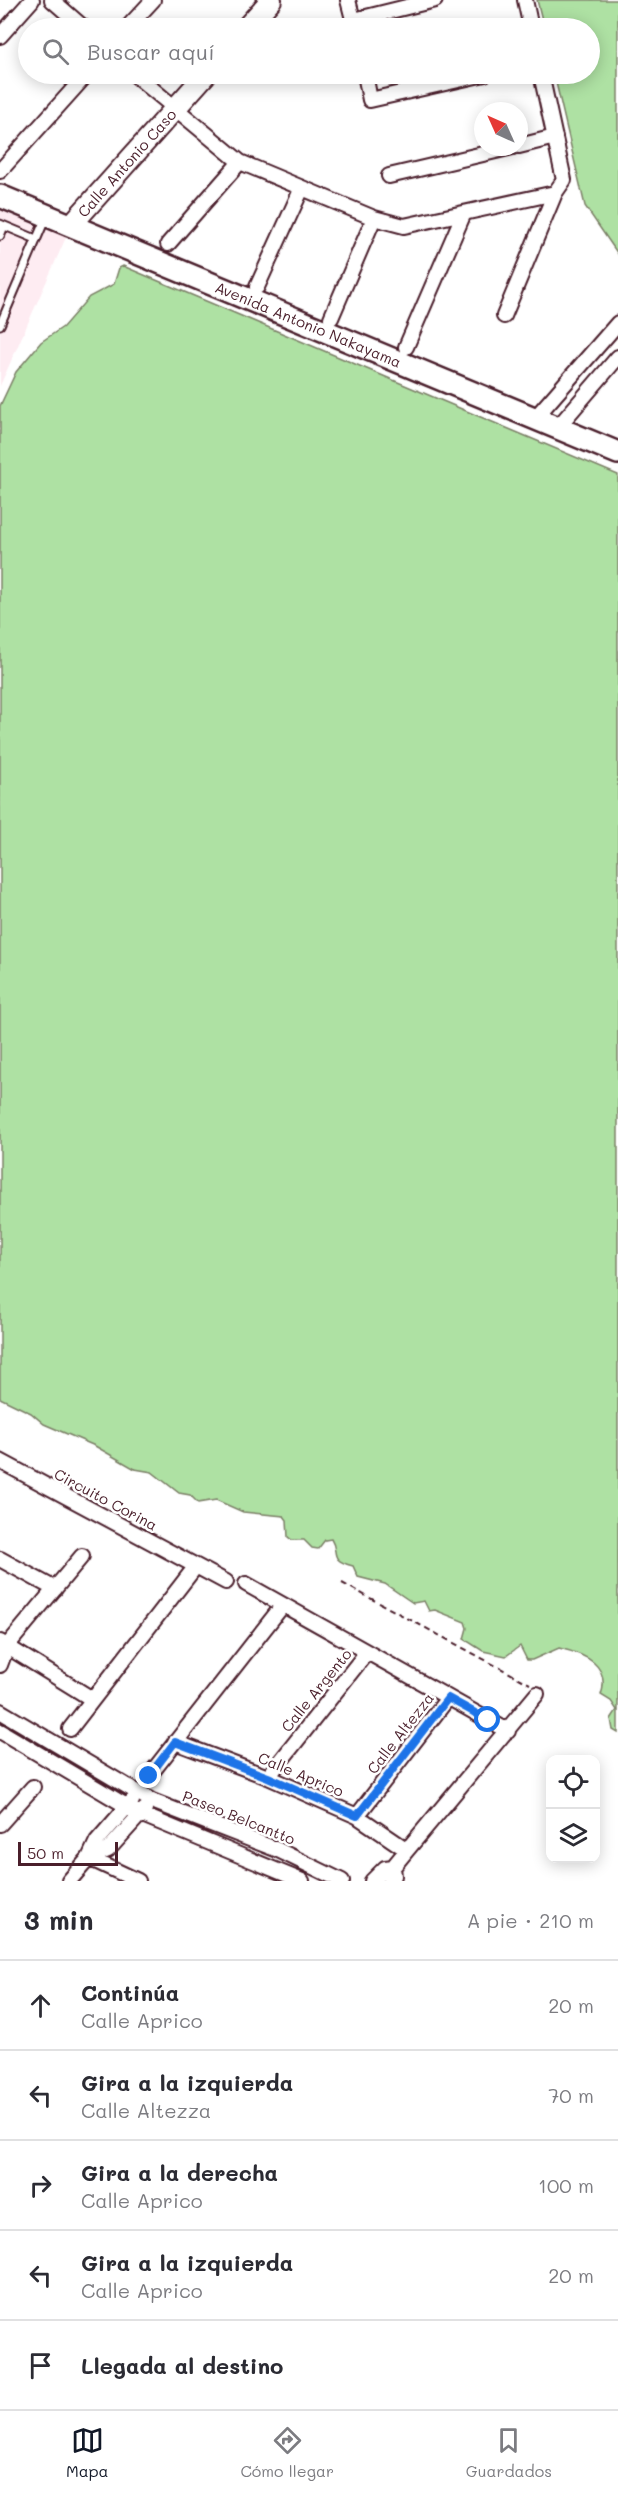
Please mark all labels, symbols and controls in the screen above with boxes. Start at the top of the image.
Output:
search box [18,18,600,84]
icon: search [39,35,72,68]
text: Buscar aquí [87,37,215,66]
north arrow [474,102,528,156]
street label: Calle Antonio Caso [73,104,180,221]
street label: Avenida Antonio Nakayama [212,277,405,372]
street label: Circuito Corina [51,1463,161,1535]
street label: Calle Argento [276,1644,356,1736]
street label: Calle Altezza [362,1688,438,1778]
route start [474,1706,500,1732]
street label: Calle Aprico [255,1747,347,1801]
map controls [546,1755,600,1863]
button: locate [546,1755,600,1809]
route end [135,1762,161,1788]
street label: Paseo Belcantto [180,1785,298,1849]
button: layers [546,1809,600,1863]
scale bar [18,1839,118,1866]
text: 50 m [27,1842,64,1863]
text: 3 min [24,1903,93,1937]
text: A pie · 210 m [467,1907,594,1933]
text: Continúa [81,1978,179,2007]
icon: ahead [24,1989,57,2022]
text: 20 m [548,1992,594,2018]
text: Calle Aprico [81,2007,203,2033]
text: Gira a la izquierda [81,2068,293,2097]
icon: left [24,2079,57,2112]
text: 70 m [548,2082,594,2108]
text: Calle Altezza [81,2097,211,2123]
text: Gira a la derecha [81,2158,278,2187]
icon: right [24,2169,57,2202]
text: 100 m [538,2172,594,2198]
text: Calle Aprico [81,2187,203,2213]
text: Gira a la izquierda [81,2248,293,2277]
icon: left [24,2259,57,2292]
text: 20 m [548,2262,594,2288]
text: Calle Aprico [81,2277,203,2303]
icon: arrive [24,2349,57,2382]
text: Llegada al destino [81,2351,283,2380]
tab: Mapa [66,2424,109,2481]
tab: Cómo llegar [240,2424,334,2481]
tab: Guardados [466,2424,552,2481]

